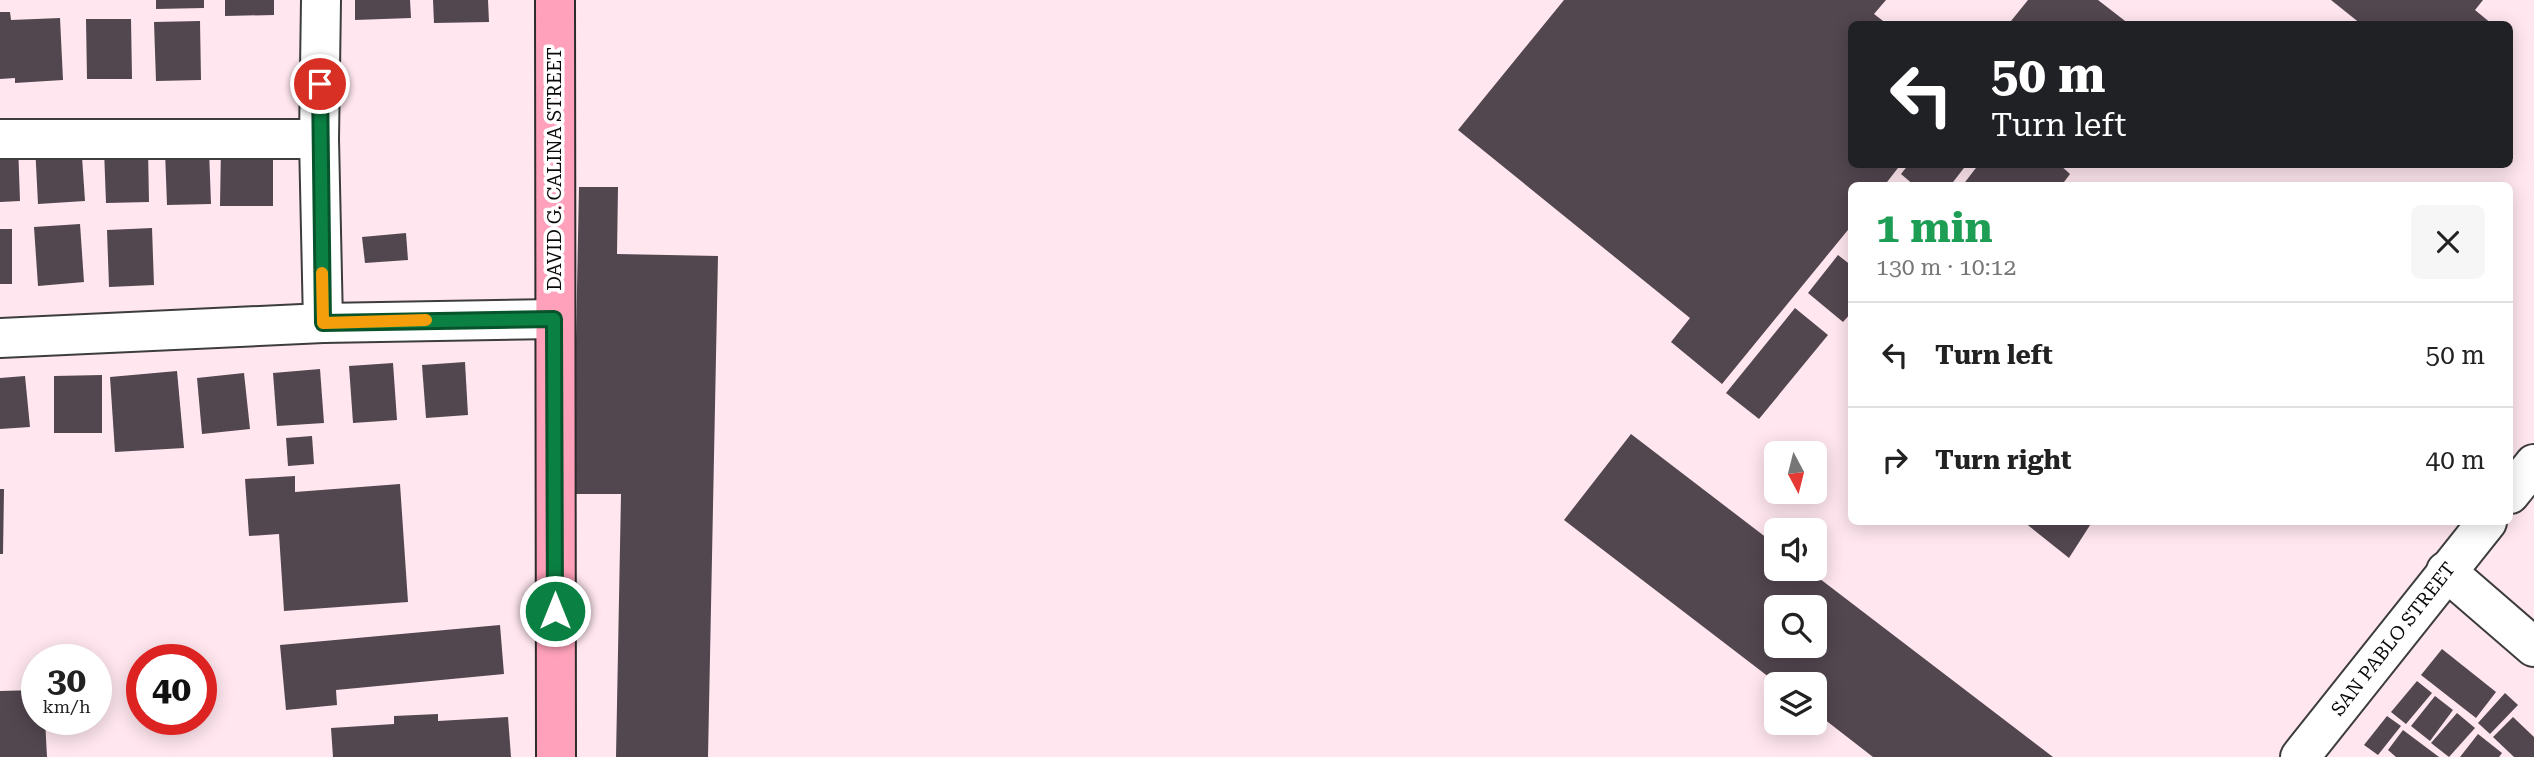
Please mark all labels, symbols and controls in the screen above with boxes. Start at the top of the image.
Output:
street label: DAVID G. CALINA STREET [543,47,566,291]
text: 50 m [1991,47,2106,104]
icon: left [1876,49,1967,140]
pin [290,54,350,114]
icon: arrive [301,65,339,103]
text: Turn left [1991,106,2126,144]
text: 1 min [1876,203,1993,252]
button: close [2411,205,2485,279]
text: 130 m · 10:12 [1876,254,2016,281]
icon: left [1876,336,1914,374]
text: Turn left [1935,340,2053,370]
text: 50 m [2426,340,2485,370]
north arrow [1764,441,1827,504]
map controls [1764,441,1827,735]
icon: right [1876,441,1914,479]
text: Turn right [1935,445,2071,475]
text: 40 m [2426,445,2485,475]
button: sound [1764,518,1827,581]
street label: SAN PABLO STREET [2326,558,2460,720]
position arrow [518,574,592,648]
button: search [1764,595,1827,658]
speed limit sign: 40 [126,644,217,735]
text: 30 [47,660,86,701]
button: layers [1764,672,1827,735]
text: km/h [42,696,91,717]

